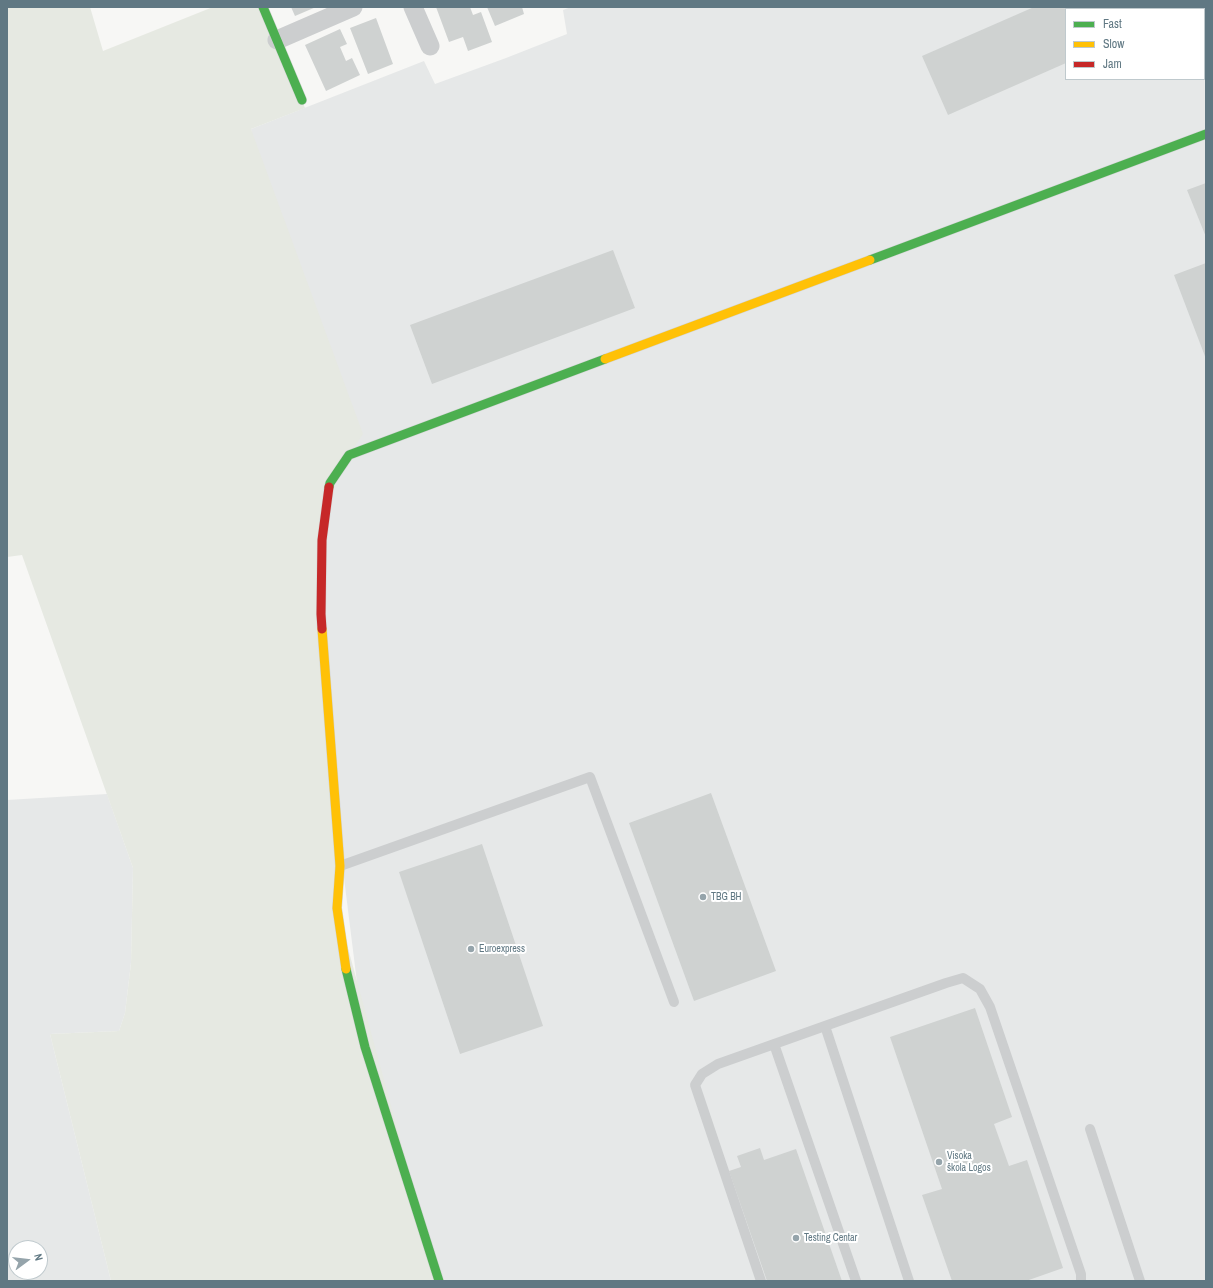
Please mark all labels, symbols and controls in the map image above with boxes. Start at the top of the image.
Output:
legend [1065,8,1205,80]
text: Fast [1103,16,1122,32]
text: Slow [1103,36,1124,52]
text: Jam [1103,56,1122,72]
place label: TBG BH [711,891,742,903]
marker: TBG BH [698,892,708,902]
place label: Euroexpress [479,943,525,955]
marker: Euroexpress [466,944,476,954]
place label: Visoka škola Logos [947,1150,991,1174]
marker: Visoka škola Logos [934,1157,944,1167]
place label: Testing Centar [804,1232,857,1244]
marker: Testing Centar [791,1233,801,1243]
north arrow [8,1240,48,1280]
text: N [31,1252,46,1262]

